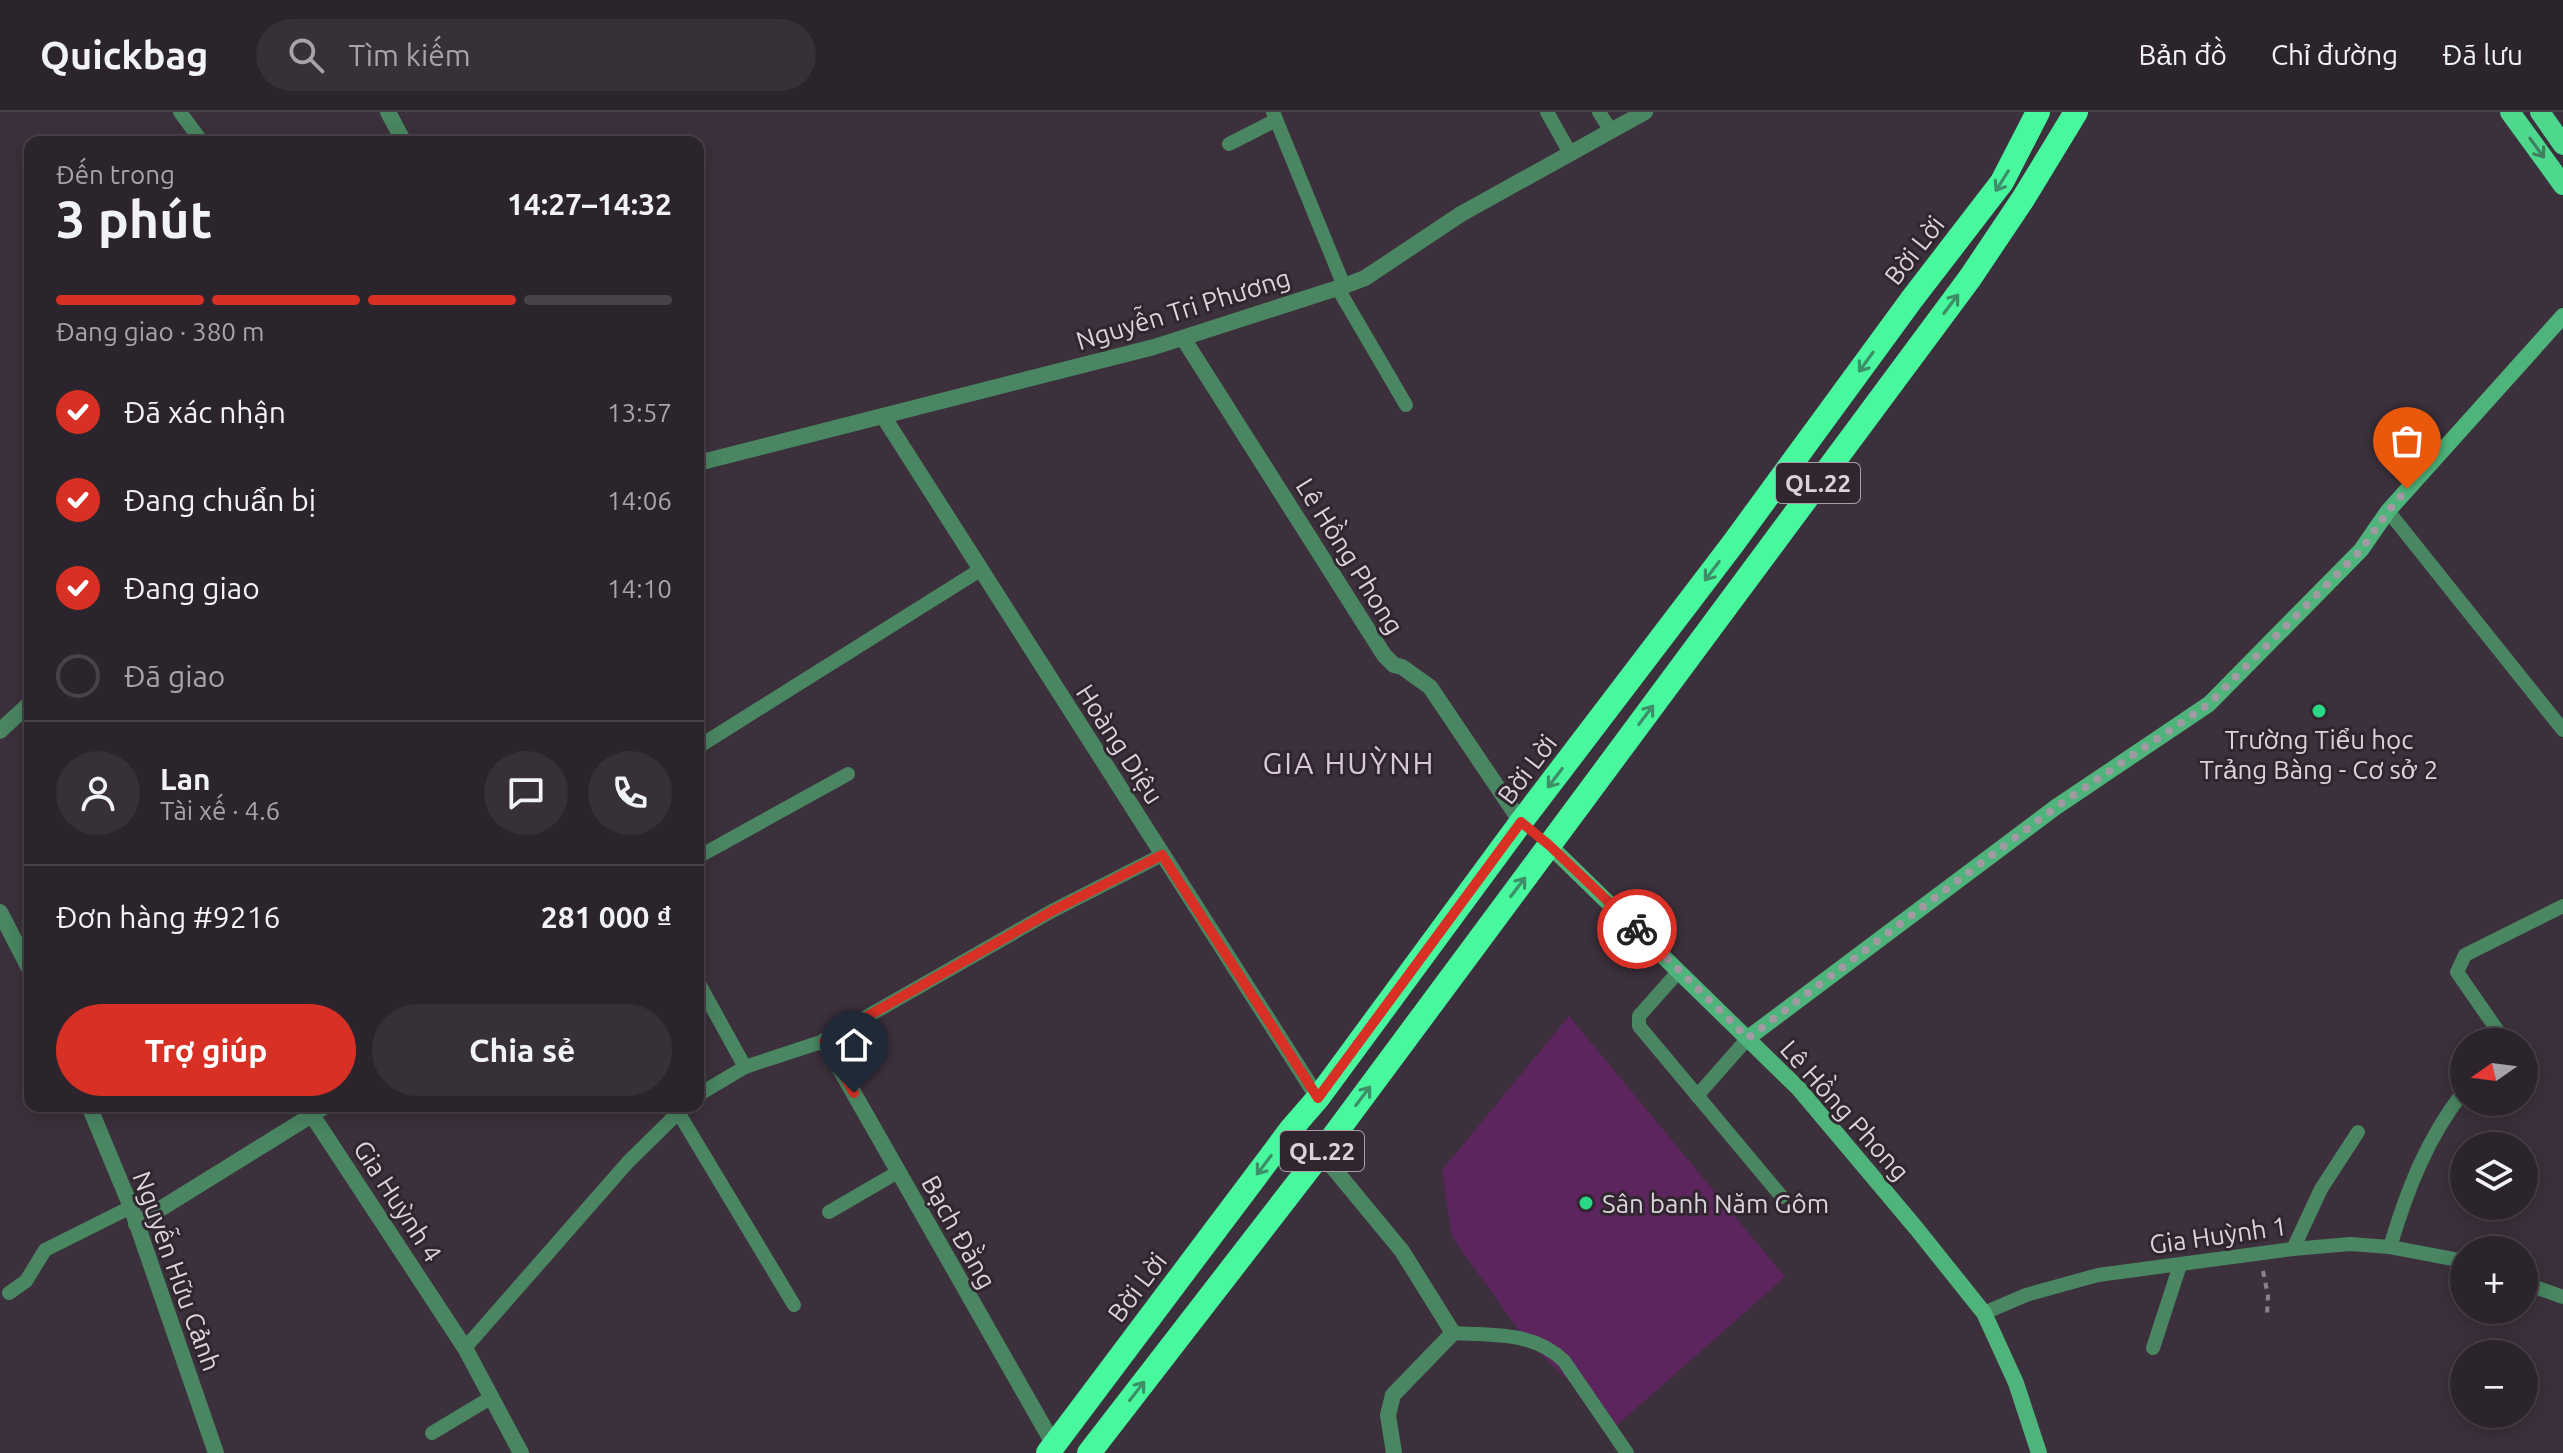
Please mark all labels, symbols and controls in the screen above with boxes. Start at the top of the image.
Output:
search box [256,19,816,91]
icon: search [284,33,328,77]
text: Quickbag [40,34,208,76]
text: Tìm kiếm [348,38,471,72]
text: Bản đồ [2138,39,2227,70]
text: Chỉ đường [2271,39,2398,70]
text: Đã lưu [2442,39,2523,70]
one-way arrow [2529,137,2545,159]
text: Đến trong [56,160,175,189]
one-way arrow [1993,169,2010,191]
text: 14:27–14:32 [507,187,672,221]
text: 3 phút [56,190,212,248]
street label: Bời Lời [1878,210,1950,290]
street label: Nguyễn Tri Phương [1072,260,1294,355]
one-way arrow [1942,294,1959,315]
text: Đang giao · 380 m [56,317,264,346]
one-way arrow [1858,350,1874,372]
icon: check [56,390,100,434]
text: Đã xác nhận [124,395,286,429]
text: 13:57 [607,398,672,427]
pin [2373,407,2441,489]
icon: bag [2385,419,2429,463]
road number: QL.22 [1776,463,1860,503]
street label: Lê Hồng Phong [1291,471,1412,639]
icon: check [56,478,100,522]
text: Đang chuẩn bị [124,483,316,517]
text: 14:06 [607,486,672,515]
one-way arrow [1704,560,1721,581]
icon: check [56,566,100,610]
text: Đang giao [124,571,260,605]
text: 14:10 [607,574,672,603]
text: Đã giao [124,659,225,693]
street label: Hoàng Diệu [1071,679,1169,809]
marker: Trường Tiểu học Trảng Bàng - Cơ sở 2 [2310,702,2328,720]
one-way arrow [1637,705,1654,726]
place label: Trường Tiểu học Trảng Bàng - Cơ sở 2 [2200,725,2438,784]
street label: Bời Lời [1492,729,1562,809]
district label: GIA HUỲNH [1262,745,1436,780]
button: person [56,751,140,835]
button: chat [484,751,568,835]
button: phone [588,751,672,835]
text: Lan [160,762,211,796]
one-way arrow [1546,767,1563,789]
text: Tài xế · 4.6 [160,796,280,825]
one-way arrow [1509,877,1526,898]
courier [1597,889,1677,969]
text: Đơn hàng #9216 [56,900,281,934]
text: 281 000 ₫ [541,900,672,934]
icon: bike [1615,907,1659,951]
button: Trợ giúp [56,1004,356,1096]
button: Chia sẻ [372,1004,672,1096]
pin [820,1011,888,1093]
icon: home [832,1023,876,1067]
north arrow [2450,1028,2538,1116]
map controls [2450,1028,2538,1428]
street label: Lê Hồng Phong [1775,1032,1918,1186]
one-way arrow [1354,1086,1371,1107]
road number: QL.22 [1280,1131,1364,1171]
button: layers [2450,1132,2538,1220]
street label: Gia Huỳnh 4 [348,1135,448,1267]
one-way arrow [1256,1154,1273,1175]
street label: Nguyễn Hữu Cảnh [127,1166,229,1375]
street label: Bạch Đằng [916,1169,1005,1294]
place label: Sân banh Năm Gôm [1602,1189,1829,1218]
marker: Sân banh Năm Gôm [1577,1194,1595,1212]
street label: Gia Huỳnh 1 [2147,1211,2289,1259]
button: + [2450,1236,2538,1324]
street label: Bời Lời [1102,1247,1172,1327]
button: − [2450,1340,2538,1428]
one-way arrow [1128,1381,1145,1402]

